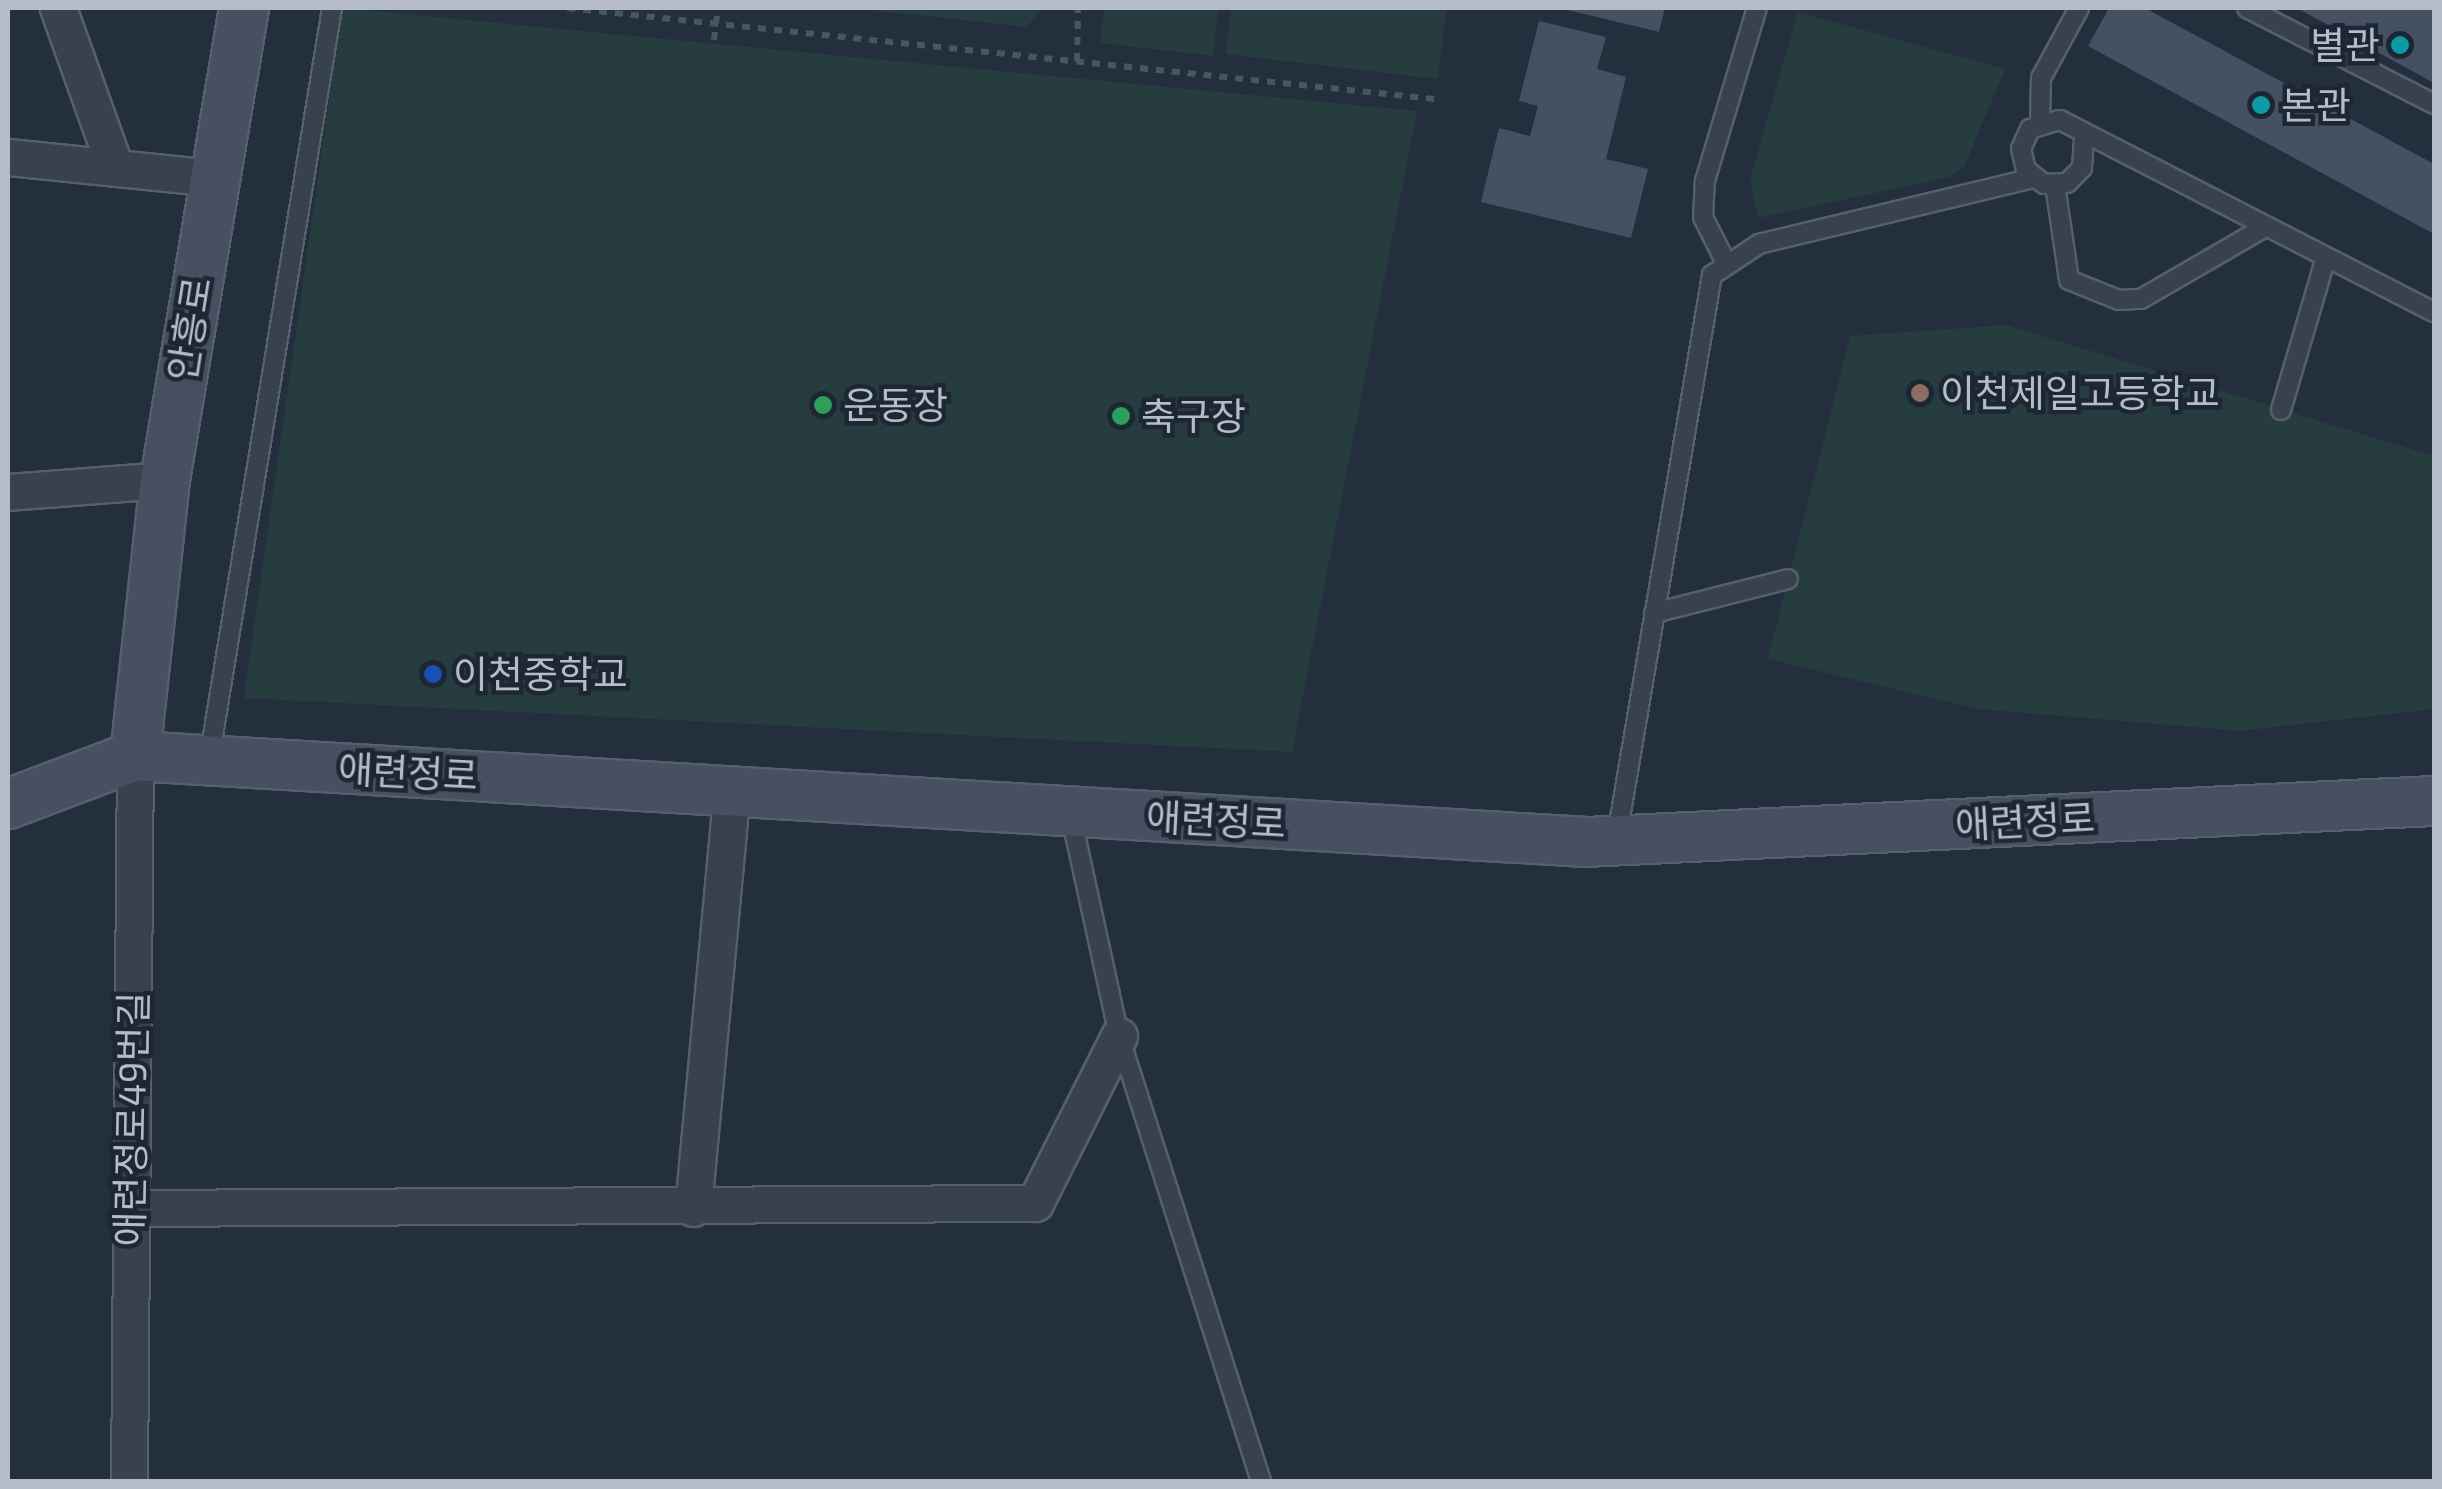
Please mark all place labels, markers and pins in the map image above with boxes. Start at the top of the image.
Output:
place label: 별관 [2310,22,2380,68]
marker: 별관 [2389,34,2411,56]
place label: 본관 [2281,82,2351,128]
marker: 본관 [2250,94,2272,116]
place label: 이천제일고등학교 [1940,370,2220,416]
place label: 운동장 [843,382,948,428]
marker: 이천제일고등학교 [1909,382,1931,404]
place label: 축구장 [1141,393,1246,439]
marker: 운동장 [812,394,834,416]
marker: 축구장 [1110,405,1132,427]
place label: 이천중학교 [453,651,628,697]
marker: 이천중학교 [422,663,444,685]

